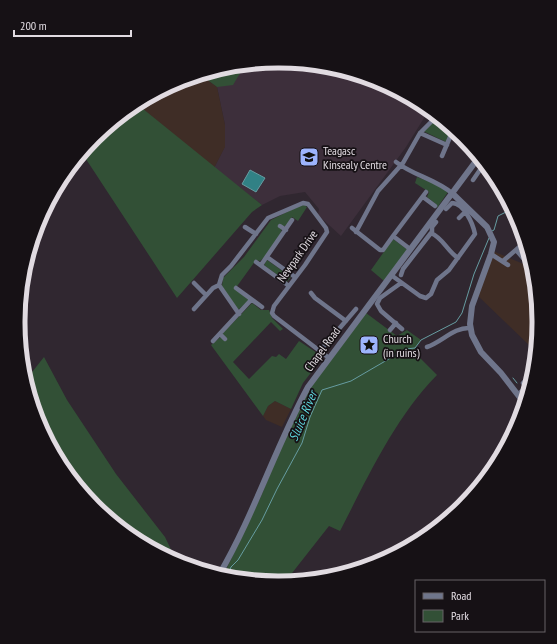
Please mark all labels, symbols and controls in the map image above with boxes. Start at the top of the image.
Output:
scale bar [14,12,131,38]
text: 200 m [20,18,47,33]
place label: Teagasc Kinsealy Centre [323,143,387,172]
school or university icon: Teagasc Kinsealy Centre [298,146,320,168]
street label: Newpark Drive [274,227,320,285]
street label: Chapel Road [301,324,343,374]
place label: Church (in ruins) [383,331,420,360]
place icon: Church (in ruins) [358,334,380,356]
water label: Sluice River [285,386,322,444]
legend [415,580,545,632]
text: Road [451,588,471,603]
text: Park [451,608,469,623]

